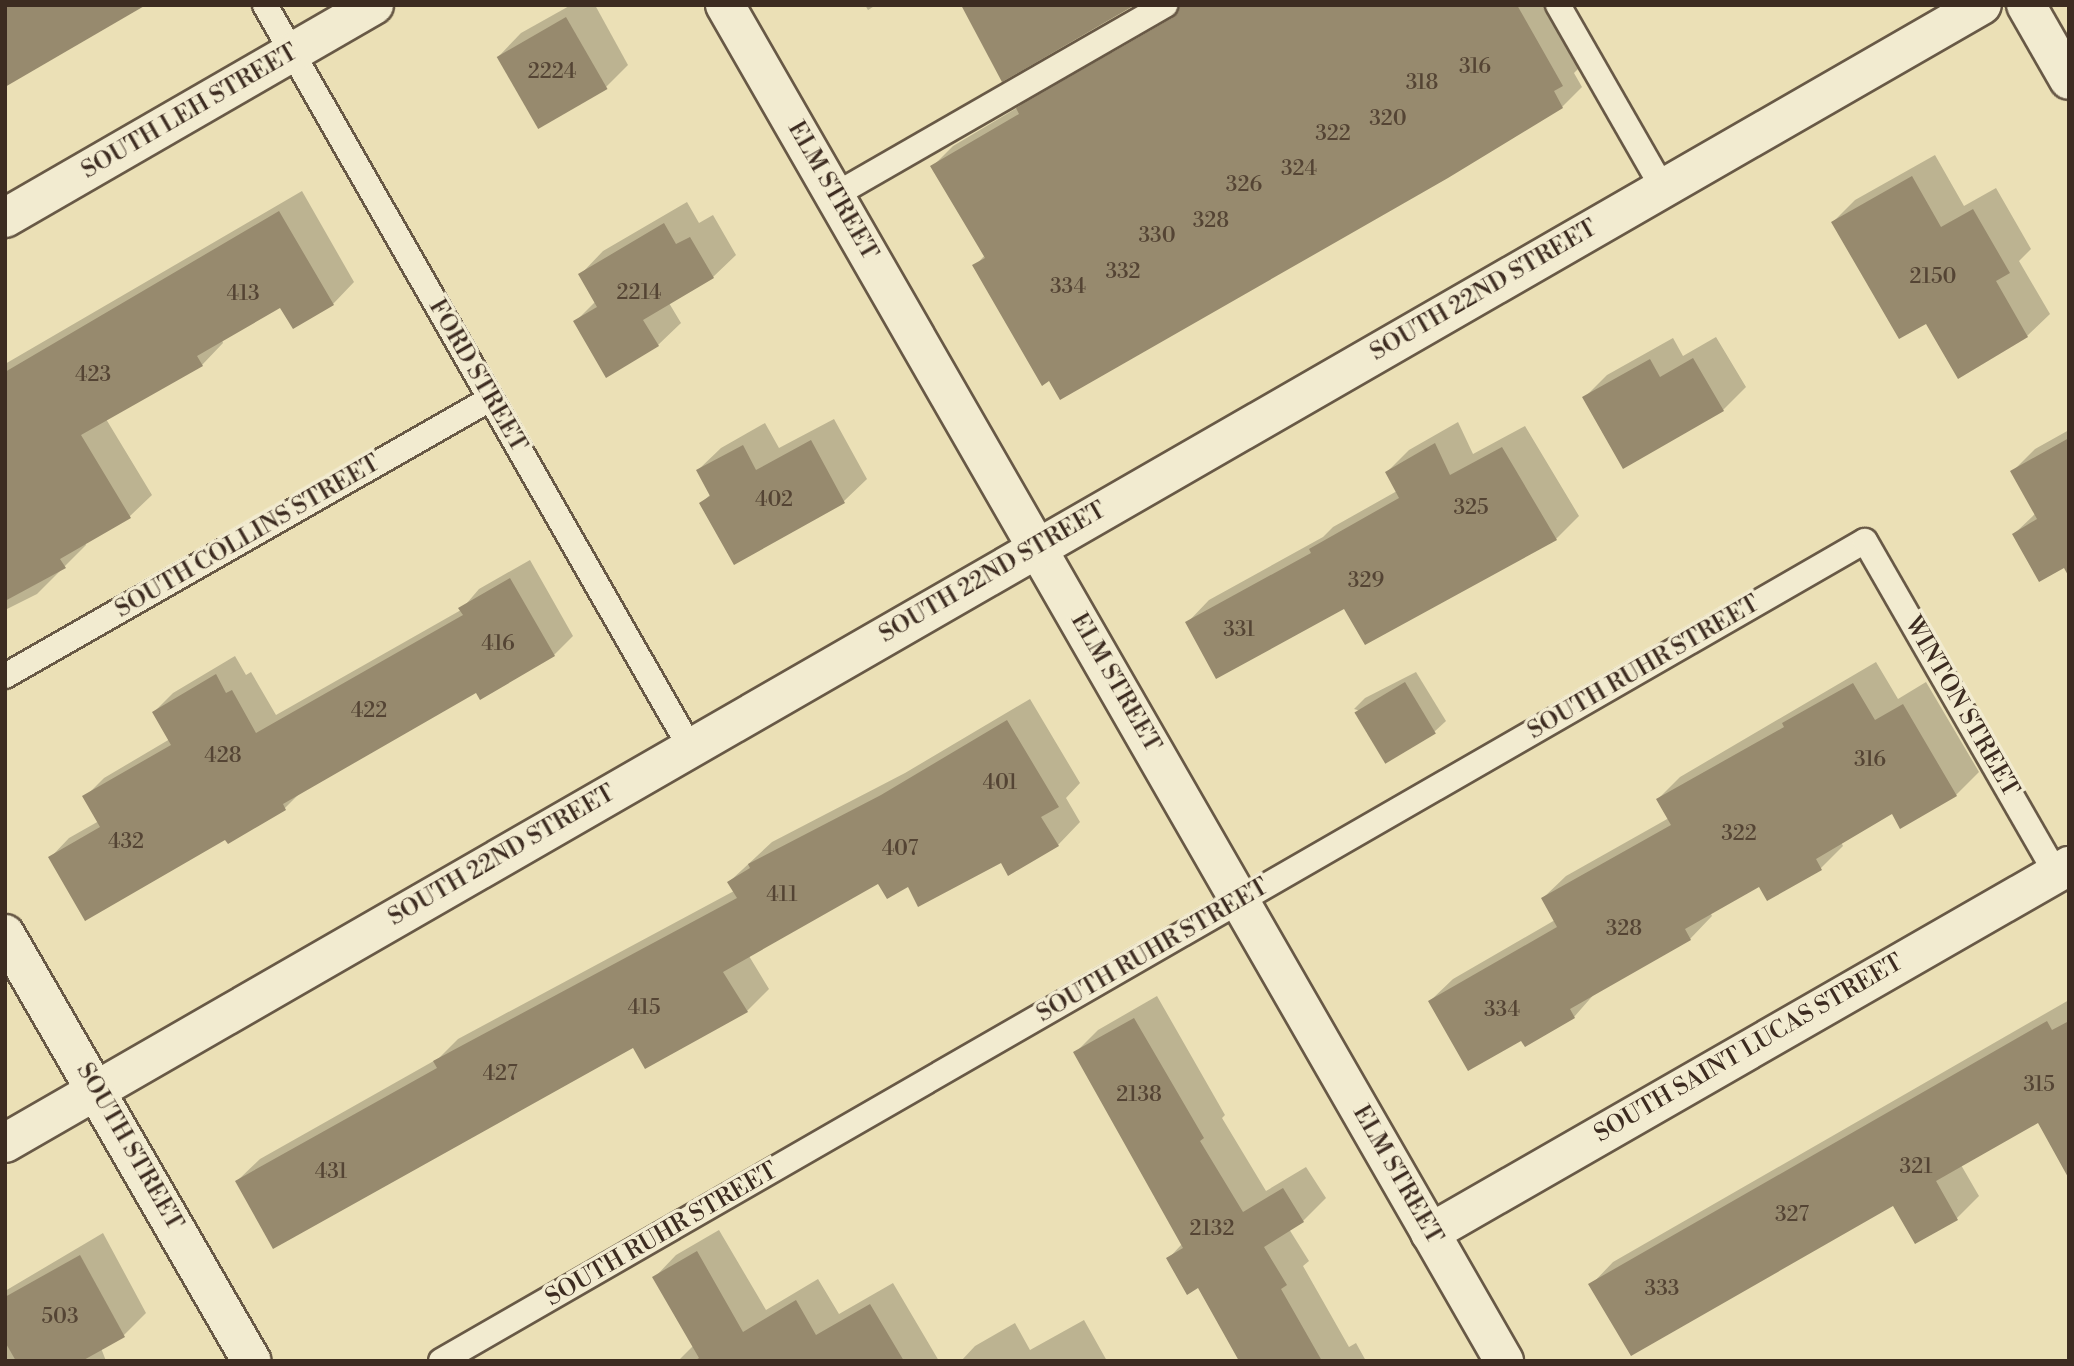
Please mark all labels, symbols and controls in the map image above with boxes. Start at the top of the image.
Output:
street label: SOUTH LEH STREET [77,38,303,186]
house number: 316 [1459,54,1491,80]
house number: 2224 [528,59,576,85]
house number: 318 [1406,70,1438,96]
house number: 320 [1369,106,1407,132]
street label: ELM STREET [781,116,883,266]
house number: 322 [1315,121,1351,147]
house number: 324 [1281,156,1317,182]
house number: 326 [1226,172,1262,198]
house number: 328 [1193,208,1229,234]
street label: SOUTH 22ND STREET [1366,214,1602,368]
house number: 330 [1138,223,1176,249]
house number: 332 [1105,259,1141,285]
house number: 2150 [1910,264,1956,290]
house number: 334 [1050,274,1086,300]
house number: 2214 [617,280,661,306]
house number: 413 [226,281,260,307]
street label: FORD STREET [422,295,532,457]
house number: 423 [75,362,111,388]
street label: SOUTH COLLINS STREET [111,449,385,625]
house number: 402 [755,487,793,513]
house number: 325 [1453,495,1489,521]
street label: SOUTH 22ND STREET [875,496,1111,650]
house number: 329 [1348,568,1384,594]
street label: SOUTH RUHR STREET [1523,590,1765,746]
street label: ELM STREET [1064,608,1166,758]
street label: WINTON STREET [1898,612,2024,802]
house number: 331 [1223,617,1255,643]
house number: 416 [481,631,515,657]
house number: 422 [351,698,387,724]
house number: 428 [204,743,242,769]
house number: 316 [1854,747,1886,773]
house number: 401 [983,770,1017,796]
street label: SOUTH 22ND STREET [384,779,620,933]
house number: 322 [1721,821,1757,847]
house number: 432 [108,829,144,855]
house number: 407 [882,836,918,862]
street label: SOUTH RUHR STREET [1032,873,1274,1029]
house number: 411 [766,882,798,908]
house number: 328 [1606,916,1642,942]
street label: SOUTH SAINT LUCAS STREET [1590,949,1908,1149]
house number: 415 [627,995,661,1021]
house number: 334 [1484,997,1520,1023]
street label: SOUTH STREET [70,1058,188,1236]
house number: 427 [483,1061,517,1087]
house number: 315 [2023,1072,2055,1098]
house number: 2138 [1116,1082,1162,1108]
street label: ELM STREET [1346,1100,1448,1250]
house number: 321 [1900,1154,1932,1180]
street label: SOUTH RUHR STREET [541,1157,783,1313]
house number: 431 [315,1159,347,1185]
house number: 327 [1775,1202,1809,1228]
house number: 2132 [1190,1216,1234,1242]
house number: 333 [1645,1276,1679,1302]
house number: 503 [41,1304,79,1330]

